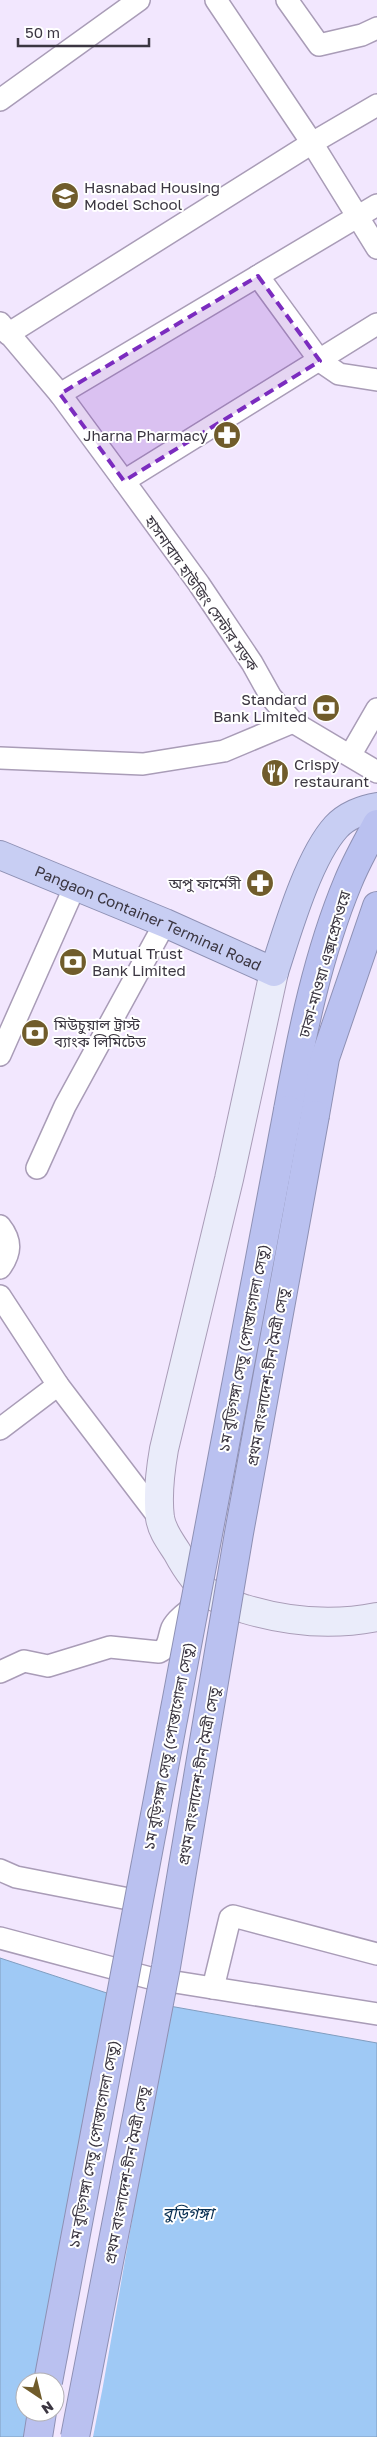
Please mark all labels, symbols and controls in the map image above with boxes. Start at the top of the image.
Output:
scale bar [18,15,149,47]
text: 50 m [25,23,60,41]
place label: Hasnabad Housing Model School [84,178,220,213]
school or university icon: Hasnabad Housing Model School [50,181,80,211]
pharmacy icon: Jharna Pharmacy [212,420,242,450]
place label: Jharna Pharmacy [83,426,209,444]
street label: হাসনাবাদ হাউজিং সেন্টার সড়ক [141,511,263,675]
place label: Standard Bank Limited [213,690,307,725]
bank icon: Standard Bank Limited [311,693,341,723]
place label: Crispy restaurant [294,755,369,790]
restaurant icon: Crispy restaurant [260,758,290,788]
street label: Pangaon Container Terminal Road [32,861,264,974]
pharmacy icon: অপু ফার্মেসী [245,868,275,898]
place label: অপু ফার্মেসী [168,874,242,893]
street label: ঢাকা-মাওয়া এক্সপ্রেসওয়ে [294,888,354,1040]
place label: Mutual Trust Bank Limited [92,944,186,979]
bank icon: Mutual Trust Bank Limited [58,947,88,977]
place label: মিউচুয়াল ট্রাস্ট ব্যাংক লিমিটেড [53,1015,146,1050]
bank icon: মিউচুয়াল ট্রাস্ট ব্যাংক লিমিটেড [20,1018,50,1048]
street label: ১ম বুড়িগঙ্গা সেতু (পোস্তাগোলা সেতু) [214,1242,273,1454]
street label: প্রথম বাংলাদেশ-চীন মৈত্রী সেতু [242,1286,293,1468]
street label: ১ম বুড়িগঙ্গা সেতু (পোস্তাগোলা সেতু) [139,1640,198,1852]
street label: প্রথম বাংলাদেশ-চীন মৈত্রী সেতু [173,1685,224,1867]
street label: ১ম বুড়িগঙ্গা সেতু (পোস্তাগোলা সেতু) [64,2038,123,2250]
street label: প্রথম বাংলাদেশ-চীন মৈত্রী সেতু [100,2084,153,2266]
water label: বুড়িগঙ্গা [163,2203,216,2223]
north arrow [15,2372,65,2422]
text: N [39,2398,57,2418]

